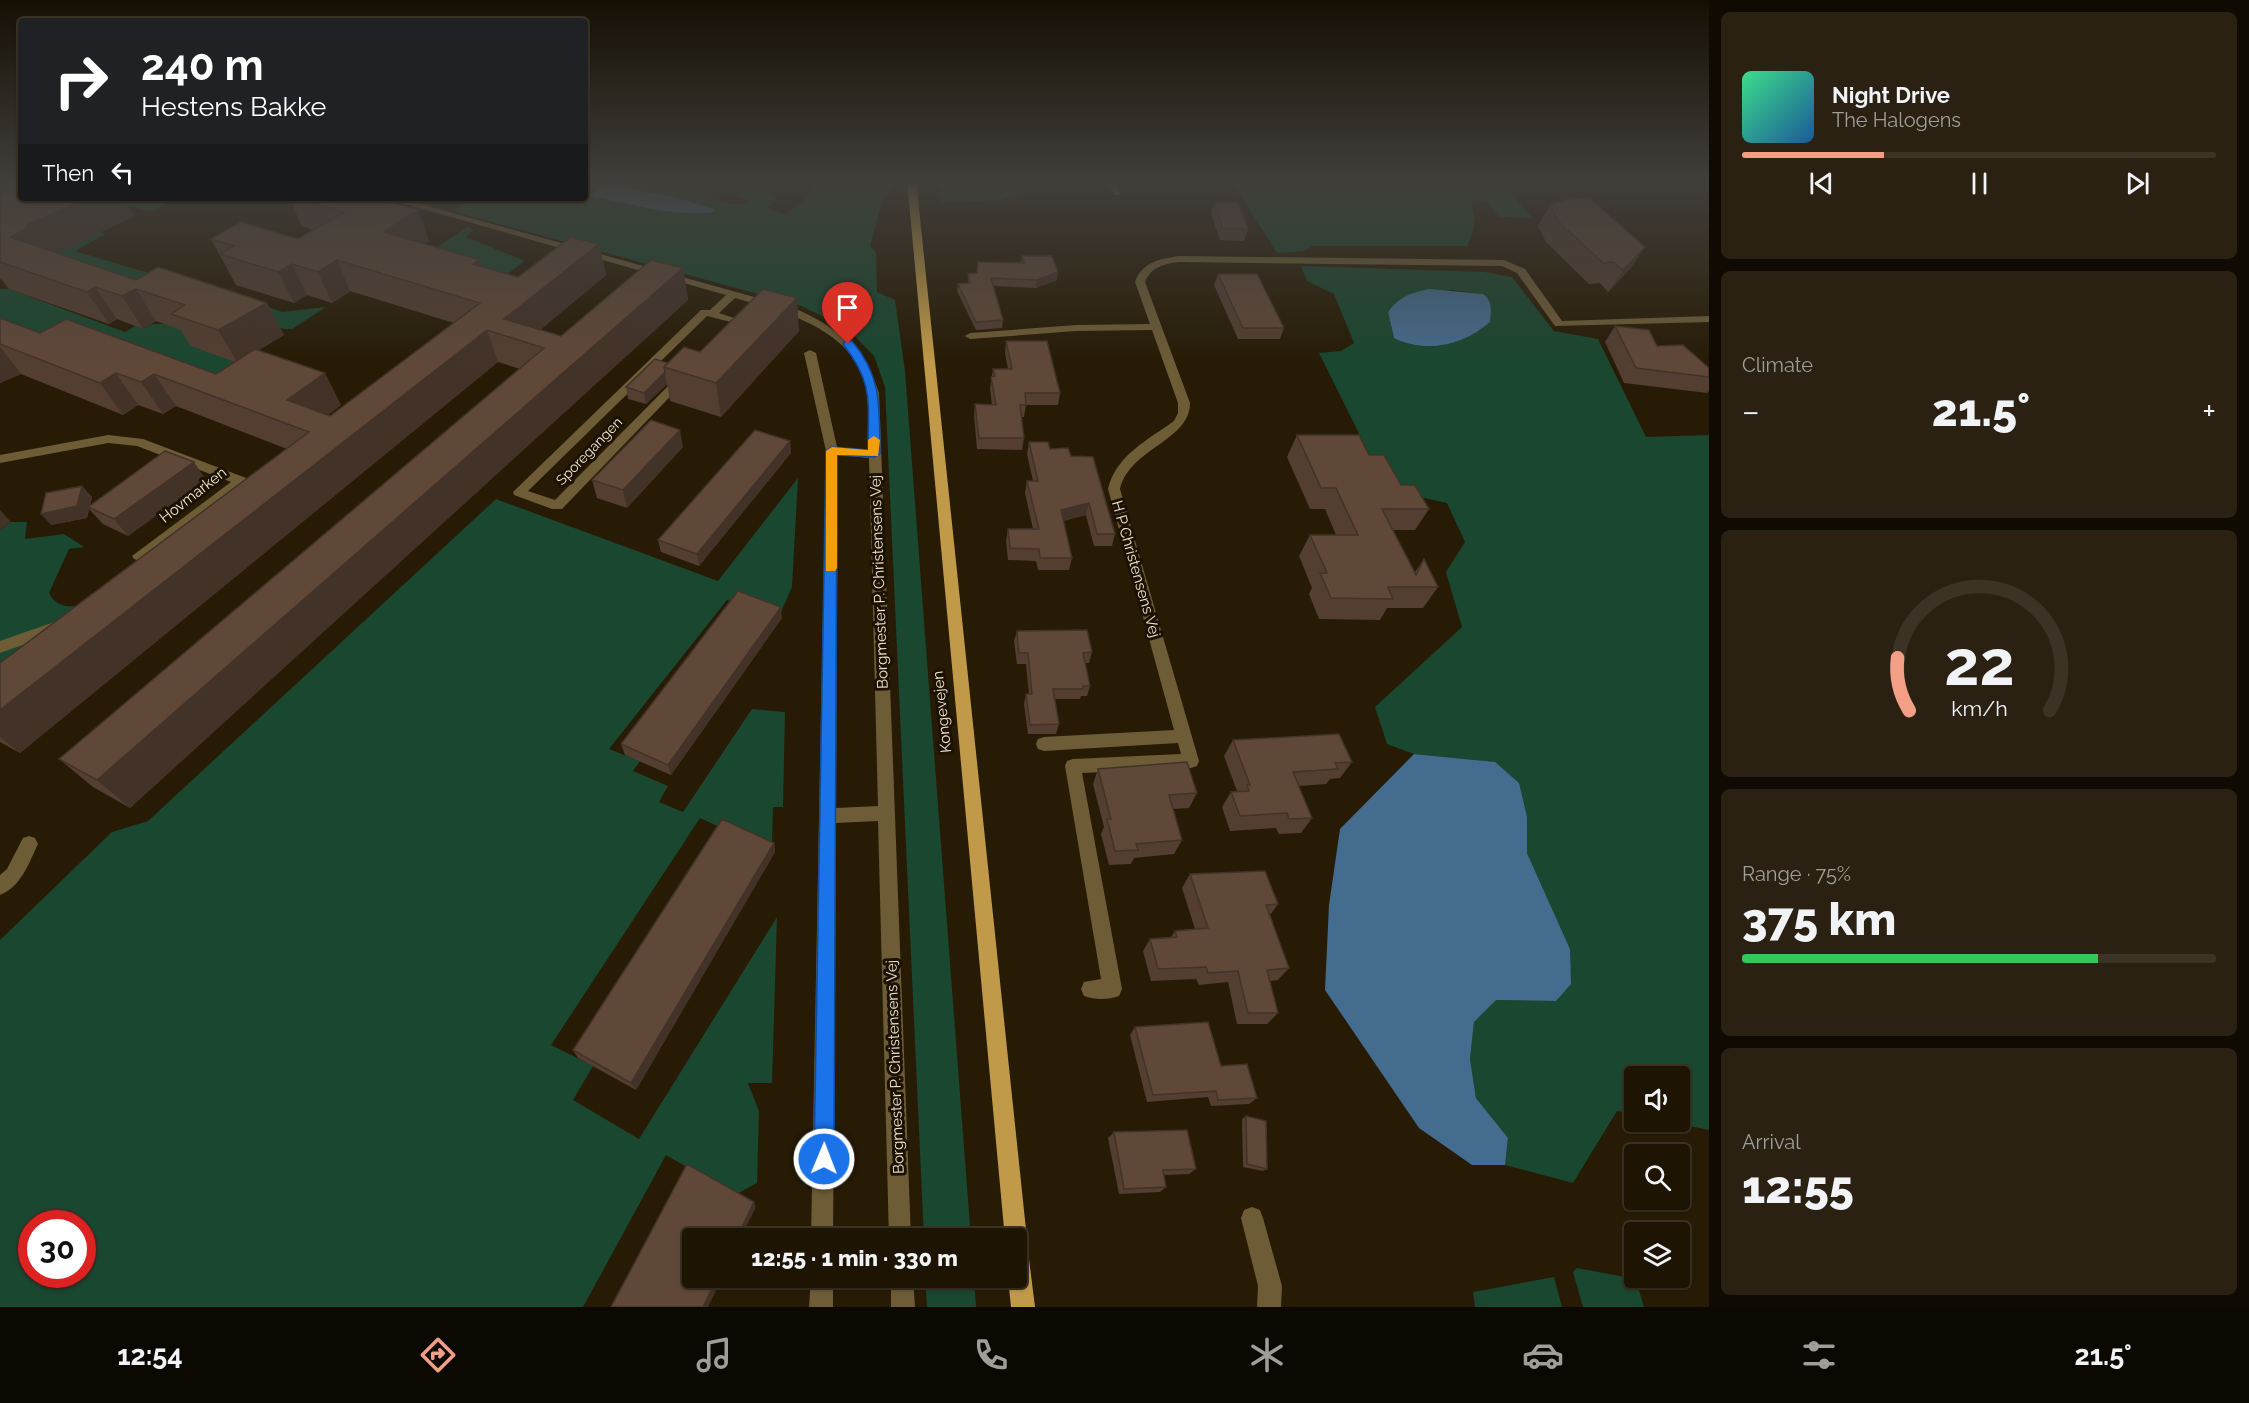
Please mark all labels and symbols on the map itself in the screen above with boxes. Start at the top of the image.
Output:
pin [822,282,873,344]
street label: Sporegangen [553,414,625,488]
street label: Hovmarken [156,463,230,527]
street label: Borgmester P. Christensens Vej [866,475,892,689]
street label: H P Christensens Vej [1108,498,1164,640]
street label: Kongevejen [929,670,955,754]
street label: Borgmester P. Christensens Vej [882,960,908,1174]
position arrow [792,1127,856,1191]
speed limit sign: 30 [18,1210,96,1288]

